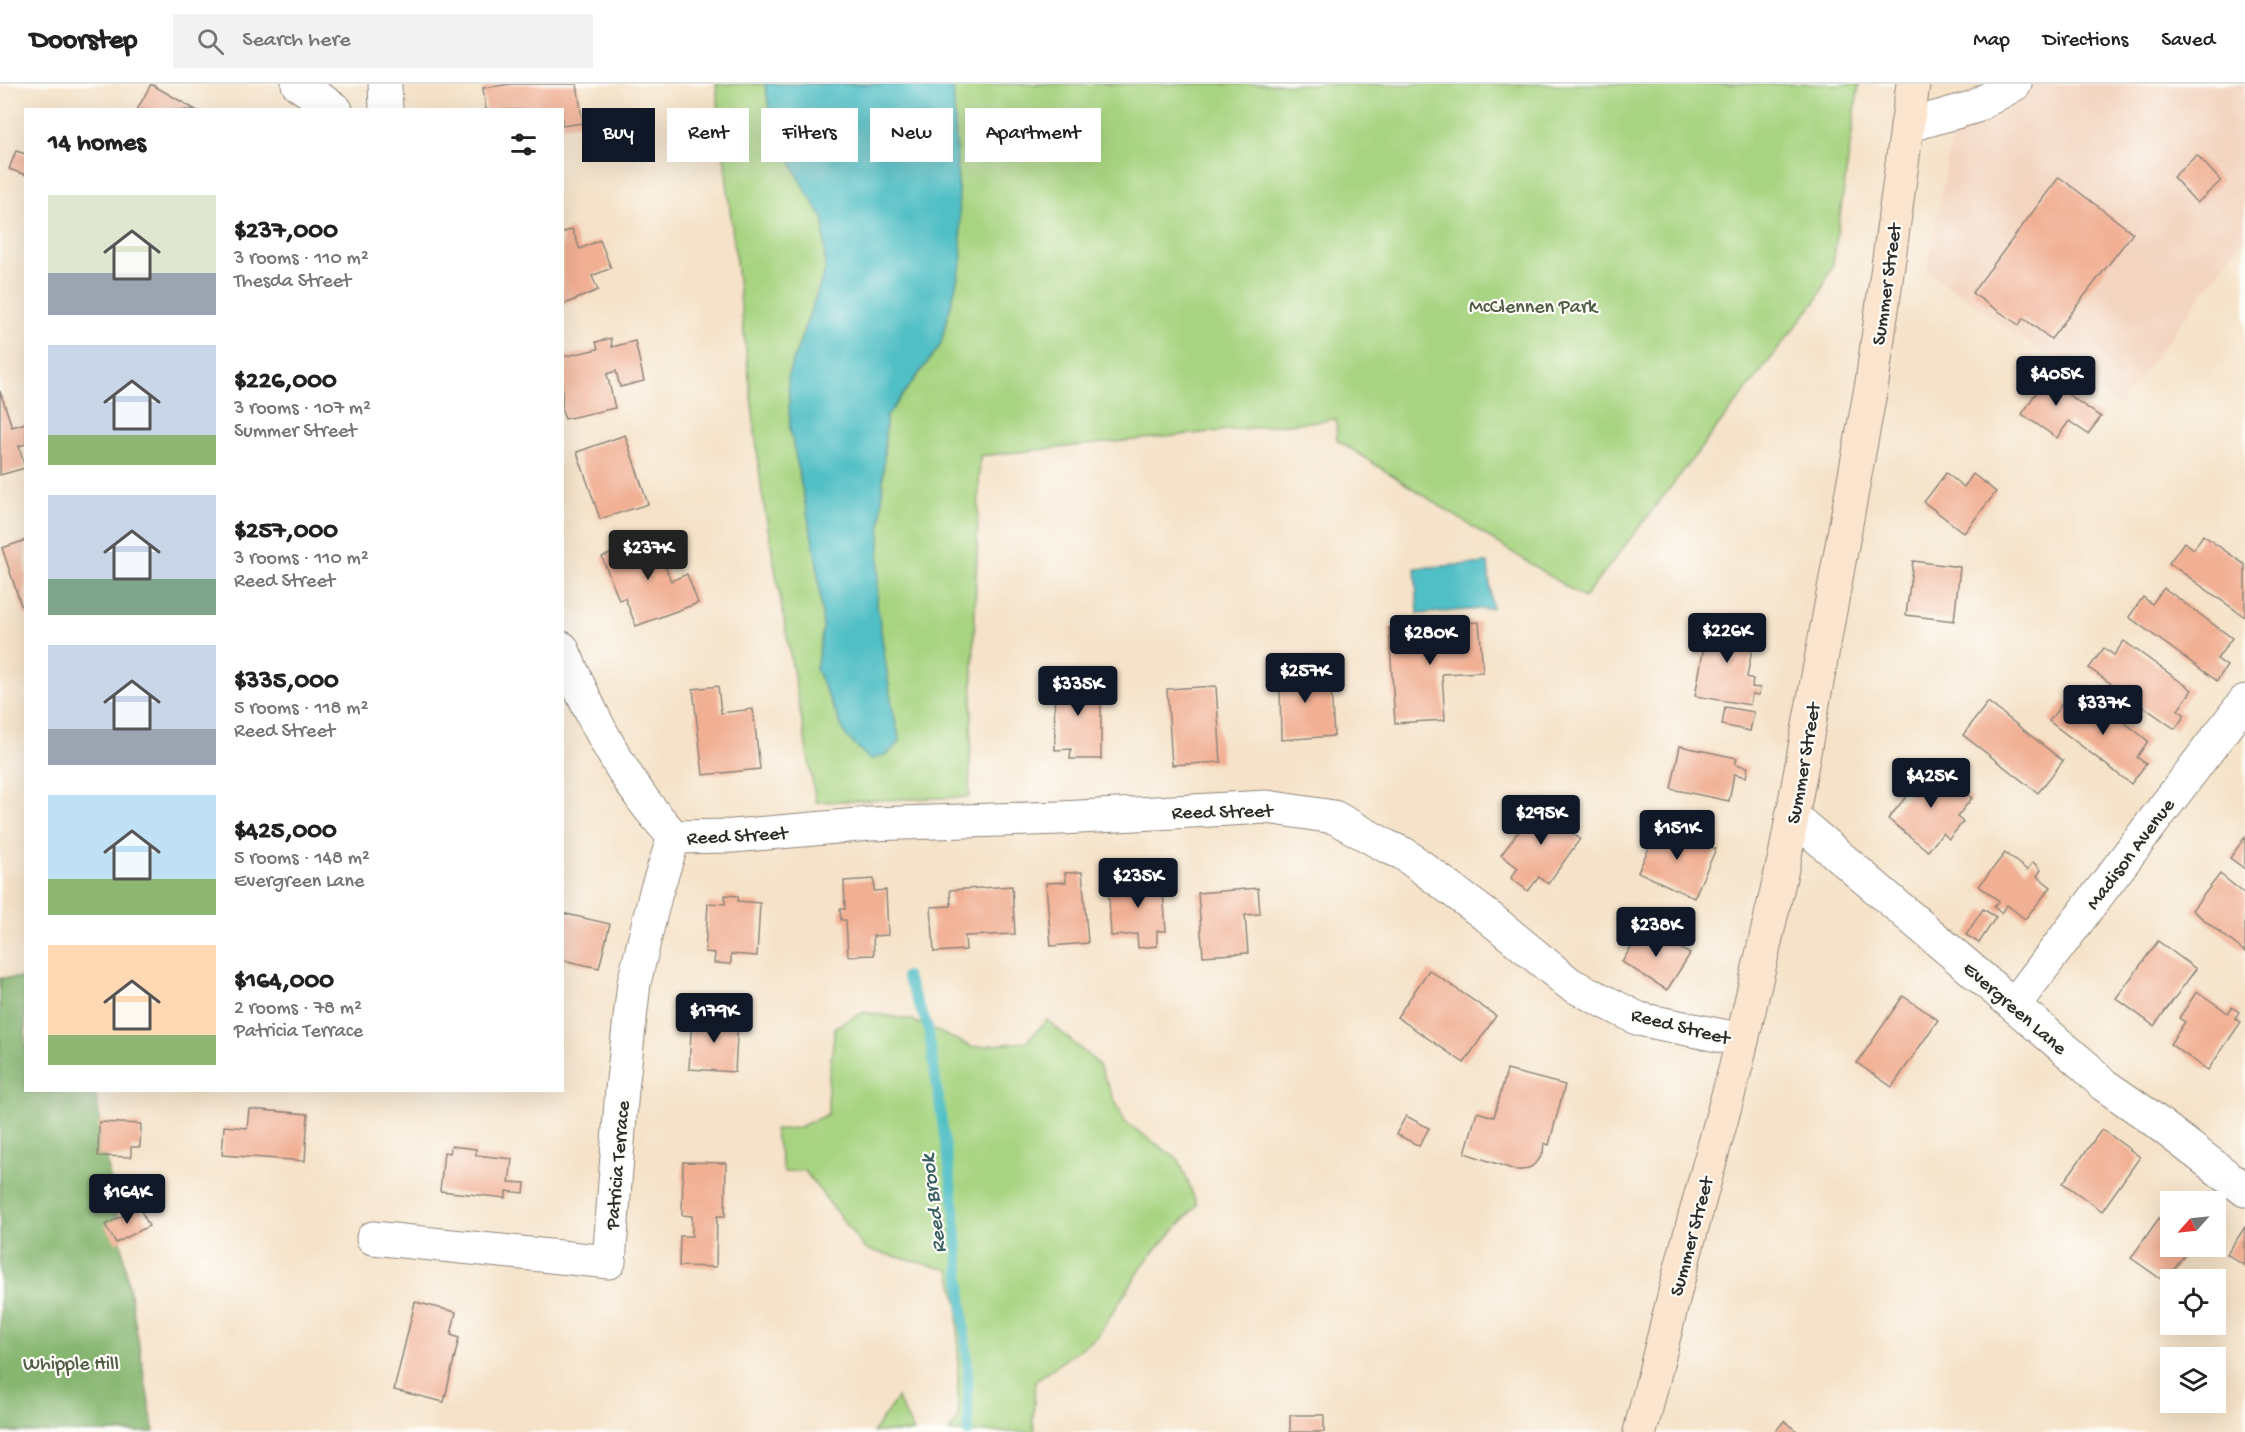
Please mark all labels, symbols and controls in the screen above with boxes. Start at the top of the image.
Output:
search box [173,14,593,68]
text: Doorstep [30,25,137,58]
icon: search [194,25,227,58]
text: Search here [242,28,351,54]
text: Map [1973,29,2010,54]
text: Directions [2043,29,2128,54]
text: Saved [2161,29,2215,54]
chip: Buy [582,108,655,162]
chip: Rent [667,108,749,162]
chip: Filters [761,108,858,162]
chip: New [870,108,953,162]
chip: Apartment [965,108,1101,162]
icon: filters [507,128,540,161]
text: 14 homes [48,129,146,160]
text: $237,000 [234,217,338,248]
icon: home [96,219,168,291]
street label: Summer Street [1869,220,1909,347]
text: 3 rooms · 110 m² [234,248,369,271]
text: Thesda Street [234,271,351,294]
park label: McClennen Park [1469,297,1599,320]
pin: $405K [2014,356,2098,407]
text: $405K [2030,364,2082,387]
text: $226,000 [234,367,337,398]
icon: home [96,369,168,441]
text: 3 rooms · 107 m² [234,398,371,421]
text: Summer Street [234,421,357,444]
text: $257,000 [234,517,338,548]
icon: home [96,519,168,591]
pin: $237K [606,530,690,581]
text: $237K [623,538,673,561]
text: 3 rooms · 110 m² [234,548,369,571]
text: Reed Street [234,571,335,594]
pin: $226K [1685,613,1769,664]
pin: $280K [1388,615,1472,666]
text: $226K [1702,621,1752,644]
text: $280K [1404,623,1456,646]
pin: $257K [1263,653,1347,704]
text: $257K [1280,661,1330,684]
pin: $335K [1036,666,1120,717]
text: $335,000 [234,667,339,698]
icon: home [96,669,168,741]
text: $335K [1052,674,1104,697]
pin: $337K [2061,685,2145,736]
text: $337K [2077,693,2129,716]
text: 5 rooms · 118 m² [234,698,368,721]
street label: Summer Street [1783,699,1828,826]
text: Reed Street [234,721,335,744]
pin: $425K [1889,758,1973,809]
text: $425K [1906,766,1956,789]
street label: Madison Avenue [2083,794,2181,915]
pin: $295K [1499,795,1583,846]
street label: Reed Street [1171,801,1275,826]
text: $295K [1516,803,1566,826]
pin: $151K [1635,810,1719,861]
text: $425,000 [234,817,337,848]
text: $151K [1654,818,1700,841]
icon: home [96,819,168,891]
street label: Reed Street [686,823,790,852]
text: 5 rooms · 148 m² [234,848,370,871]
pin: $235K [1096,858,1180,909]
text: $235K [1113,866,1163,889]
text: Evergreen Lane [234,871,364,894]
pin: $238K [1614,907,1698,958]
text: $238K [1630,915,1682,938]
street label: Evergreen Lane [1957,958,2071,1061]
text: $164,000 [234,967,334,998]
icon: home [96,969,168,1041]
pin: $179K [672,993,756,1044]
text: 2 rooms · 78 m² [234,998,362,1021]
text: $179K [690,1001,738,1024]
street label: Reed Street [1628,1005,1734,1052]
text: Patricia Terrace [234,1021,363,1044]
street label: Patricia Terrace [602,1099,637,1232]
water label: Reed Brook [917,1150,954,1254]
street label: Summer Street [1666,1173,1721,1299]
pin: $164K [85,1174,169,1225]
text: $164K [103,1182,151,1205]
north arrow [2160,1191,2226,1257]
map controls [2160,1191,2226,1413]
button: locate [2160,1269,2226,1335]
button: layers [2160,1347,2226,1413]
park label: Whipple Hill [23,1354,119,1377]

